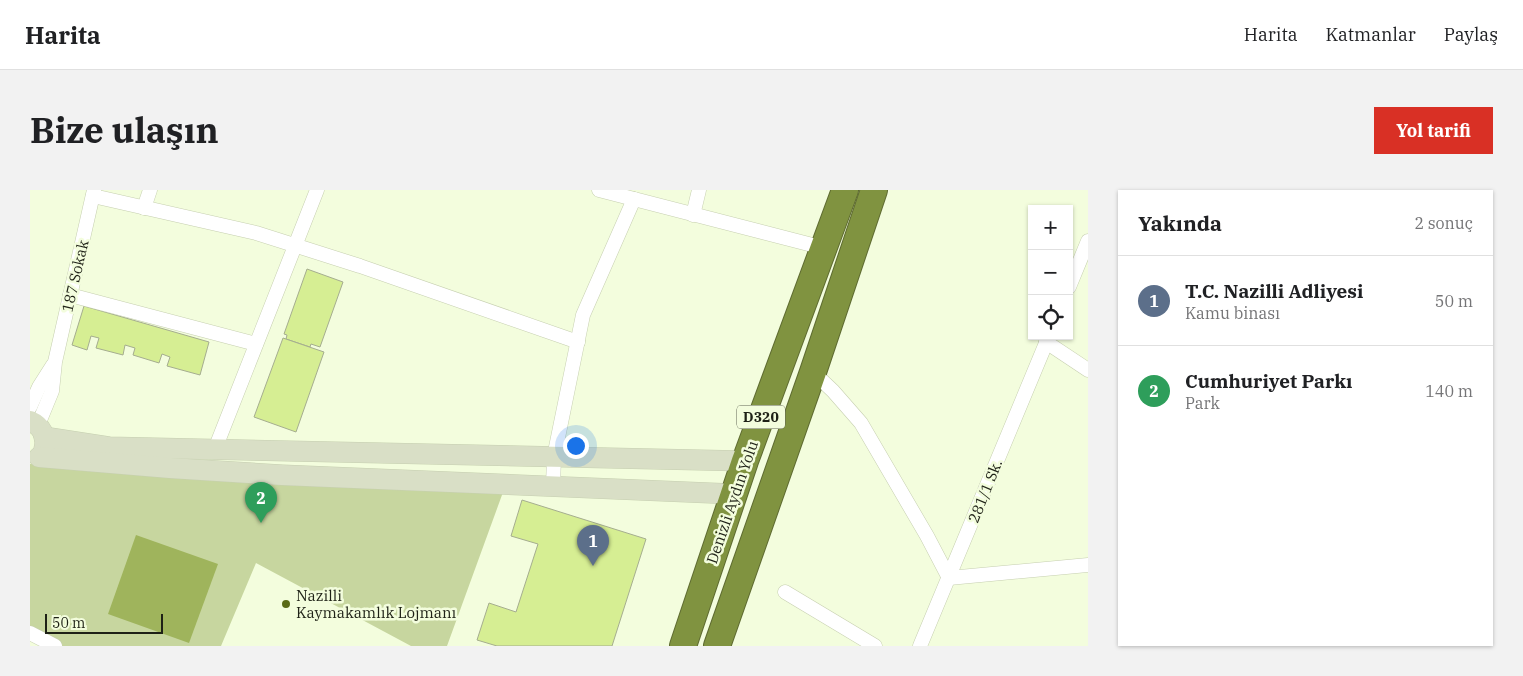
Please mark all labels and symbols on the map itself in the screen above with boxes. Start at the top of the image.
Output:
street label: 187 Sokak [57,238,93,314]
road number: D320 [737,406,785,428]
your location [563,433,589,459]
street label: Denizli Aydın Yolu [702,438,762,566]
street label: 281/1 Sk. [964,456,1006,526]
pin: 2 [245,482,277,523]
pin: 1 [577,525,609,566]
place label: Nazilli Kaymakamlık Lojmanı [296,586,457,622]
marker: Nazilli Kaymakamlık Lojmanı [280,598,292,610]
scale bar [45,611,162,634]

